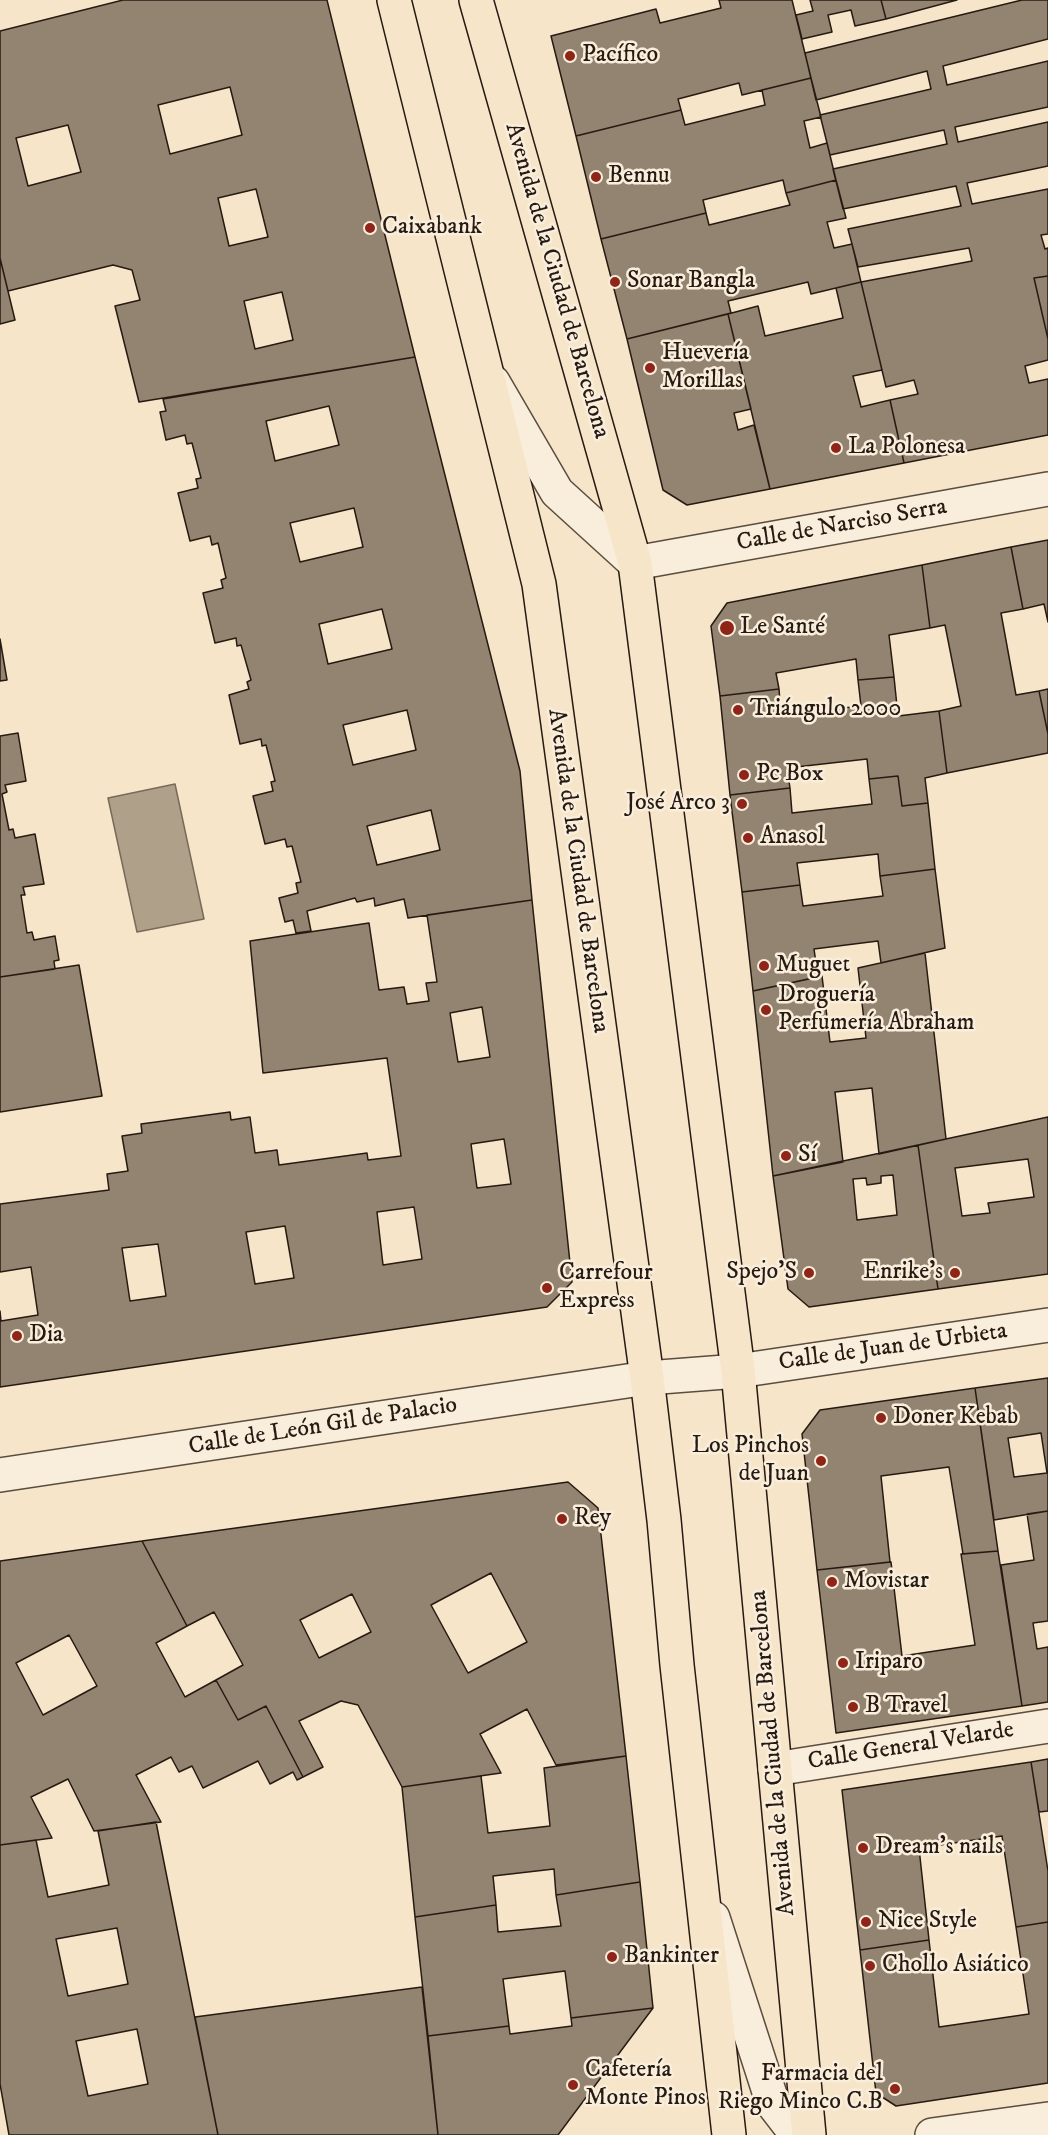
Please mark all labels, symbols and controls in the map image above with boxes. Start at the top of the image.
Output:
place label: Pacífico [582,42,658,70]
marker: Pacífico [563,49,577,63]
street label: Avenida de la Ciudad de Barcelona [497,120,615,442]
place label: Bennu [608,163,670,191]
marker: Bennu [589,170,603,184]
place label: Caixabank [382,214,482,242]
marker: Caixabank [363,221,377,235]
place label: Sonar Bangla [627,268,755,296]
marker: Sonar Bangla [608,275,622,289]
place label: Huevería Morillas [662,340,749,396]
marker: Huevería Morillas [643,361,657,375]
place label: La Polonesa [848,434,965,462]
marker: La Polonesa [829,441,843,455]
street label: Calle de Narciso Serra [735,493,949,559]
place label: Le Santé [740,614,825,642]
marker: Le Santé [718,619,736,637]
place label: Triángulo 2000 [750,696,901,724]
marker: Triángulo 2000 [731,703,745,717]
street label: Avenida de la Ciudad de Barcelona [540,707,614,1035]
place label: Pc Box [756,761,824,789]
marker: Pc Box [737,768,751,782]
place label: José Arco 3 [626,790,730,818]
marker: José Arco 3 [735,797,749,811]
place label: Anasol [760,824,825,852]
marker: Anasol [741,831,755,845]
place label: Muguet [776,952,850,980]
marker: Muguet [757,959,771,973]
place label: Droguería Perfumería Abraham [778,982,974,1038]
marker: Droguería Perfumería Abraham [759,1003,773,1017]
place label: Sí [798,1142,817,1170]
marker: Sí [779,1149,793,1163]
place label: Spejo'S [726,1259,797,1287]
place label: Enrike's [863,1259,943,1287]
place label: Carrefour Express [559,1260,653,1316]
marker: Spejo'S [802,1266,816,1280]
marker: Enrike's [948,1266,962,1280]
marker: Carrefour Express [540,1281,554,1295]
street label: Calle de Juan de Urbieta [777,1318,1009,1378]
place label: Dia [29,1322,63,1350]
marker: Dia [10,1329,24,1343]
street label: Calle de León Gil de Palacio [187,1392,459,1462]
place label: Doner Kebab [893,1404,1018,1432]
marker: Doner Kebab [874,1411,888,1425]
place label: Los Pinchos de Juan [692,1433,809,1489]
marker: Los Pinchos de Juan [814,1454,828,1468]
place label: Rey [574,1505,611,1533]
marker: Rey [555,1512,569,1526]
place label: Movistar [844,1568,929,1596]
marker: Movistar [825,1575,839,1589]
street label: Avenida de la Ciudad de Barcelona [745,1589,803,1917]
place label: Iriparo [855,1649,923,1677]
marker: Iriparo [836,1656,850,1670]
place label: B Travel [865,1693,948,1721]
marker: B Travel [846,1700,860,1714]
street label: Calle General Velarde [806,1716,1016,1778]
place label: Dream's nails [875,1834,1003,1862]
marker: Dream's nails [856,1841,870,1855]
place label: Nice Style [878,1908,977,1936]
marker: Nice Style [859,1915,873,1929]
place label: Bankinter [624,1943,719,1971]
marker: Bankinter [605,1950,619,1964]
place label: Chollo Asiático [882,1952,1029,1980]
marker: Chollo Asiático [863,1959,877,1973]
place label: Cafetería Monte Pinos [585,2057,706,2113]
place label: Farmacia del Riego Minco C.B [718,2061,883,2117]
marker: Cafetería Monte Pinos [566,2078,580,2092]
marker: Farmacia del Riego Minco C.B [888,2082,902,2096]

